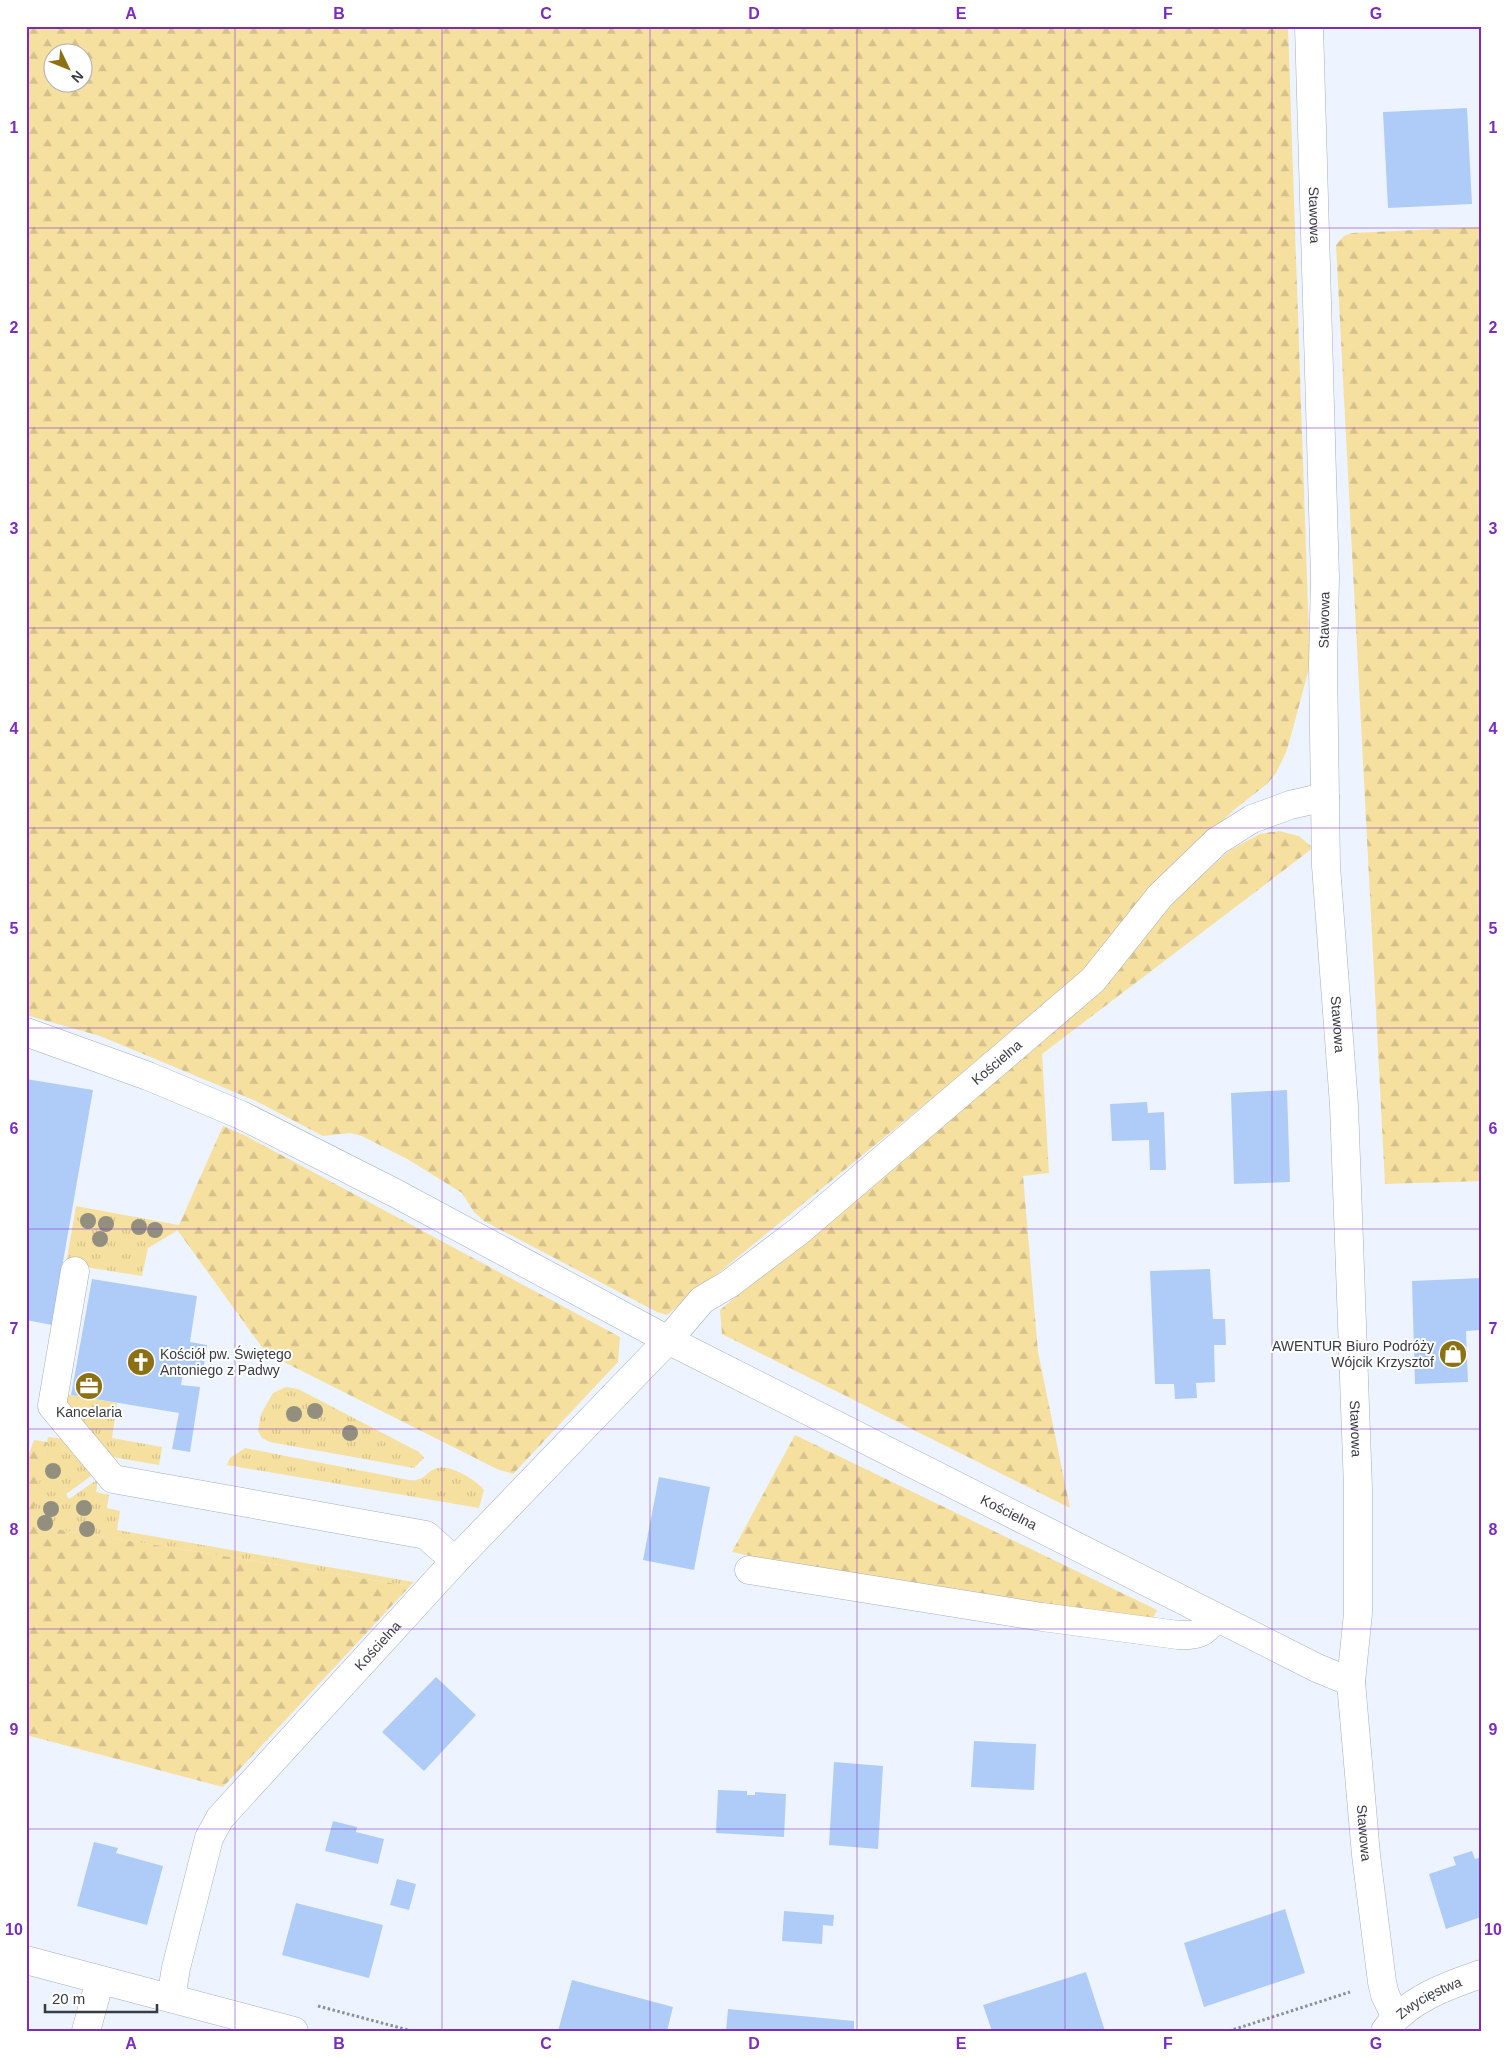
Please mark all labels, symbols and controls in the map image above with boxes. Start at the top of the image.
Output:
text: A [125,5,137,22]
text: B [333,5,345,22]
text: C [540,5,552,22]
text: D [748,5,760,22]
text: E [956,5,967,22]
text: F [1163,5,1173,22]
text: G [1370,5,1382,22]
north arrow [42,42,92,92]
text: N [68,68,87,86]
text: 1 [10,119,19,136]
text: 1 [1489,119,1498,136]
street label: Stawowa [1306,186,1323,244]
text: 2 [10,319,19,336]
text: 2 [1489,319,1498,336]
text: 3 [10,520,19,537]
text: 3 [1489,520,1498,537]
street label: Stawowa [1316,591,1332,649]
text: 4 [10,720,19,737]
text: 4 [1489,720,1498,737]
text: 5 [10,920,19,937]
text: 5 [1489,920,1498,937]
street label: Stawowa [1328,995,1348,1053]
street label: Kościelna [968,1036,1025,1088]
text: 6 [10,1120,19,1137]
text: 6 [1489,1120,1498,1137]
text: 7 [10,1320,19,1337]
text: 7 [1489,1320,1498,1337]
place label: AWENTUR Biuro Podróży Wójcik Krzysztof [1272,1338,1434,1370]
shop icon: AWENTUR Biuro Podróży Wójcik Krzysztof [1438,1339,1468,1369]
place label: Kościół pw. Świętego Antoniego z Padwy [160,1345,292,1378]
church icon: Kościół pw. Świętego Antoniego z Padwy [126,1347,156,1377]
office icon: Kancelaria [74,1371,104,1401]
street label: Stawowa [1347,1400,1365,1458]
place label: Kancelaria [56,1404,122,1420]
street label: Kościelna [978,1491,1040,1533]
text: 8 [10,1521,19,1538]
text: 8 [1489,1521,1498,1538]
street label: Kościelna [351,1618,404,1673]
text: 9 [10,1721,19,1738]
text: 9 [1489,1721,1498,1738]
street label: Stawowa [1354,1804,1375,1862]
text: 10 [5,1921,23,1938]
text: 10 [1484,1921,1502,1938]
street label: Zwycięstwa [1393,1974,1464,2022]
scale bar [45,1982,158,2014]
text: 20 m [52,1990,85,2007]
text: A [125,2035,137,2052]
text: B [333,2035,345,2052]
text: C [540,2035,552,2052]
text: D [748,2035,760,2052]
text: E [956,2035,967,2052]
text: F [1163,2035,1173,2052]
text: G [1370,2035,1382,2052]

